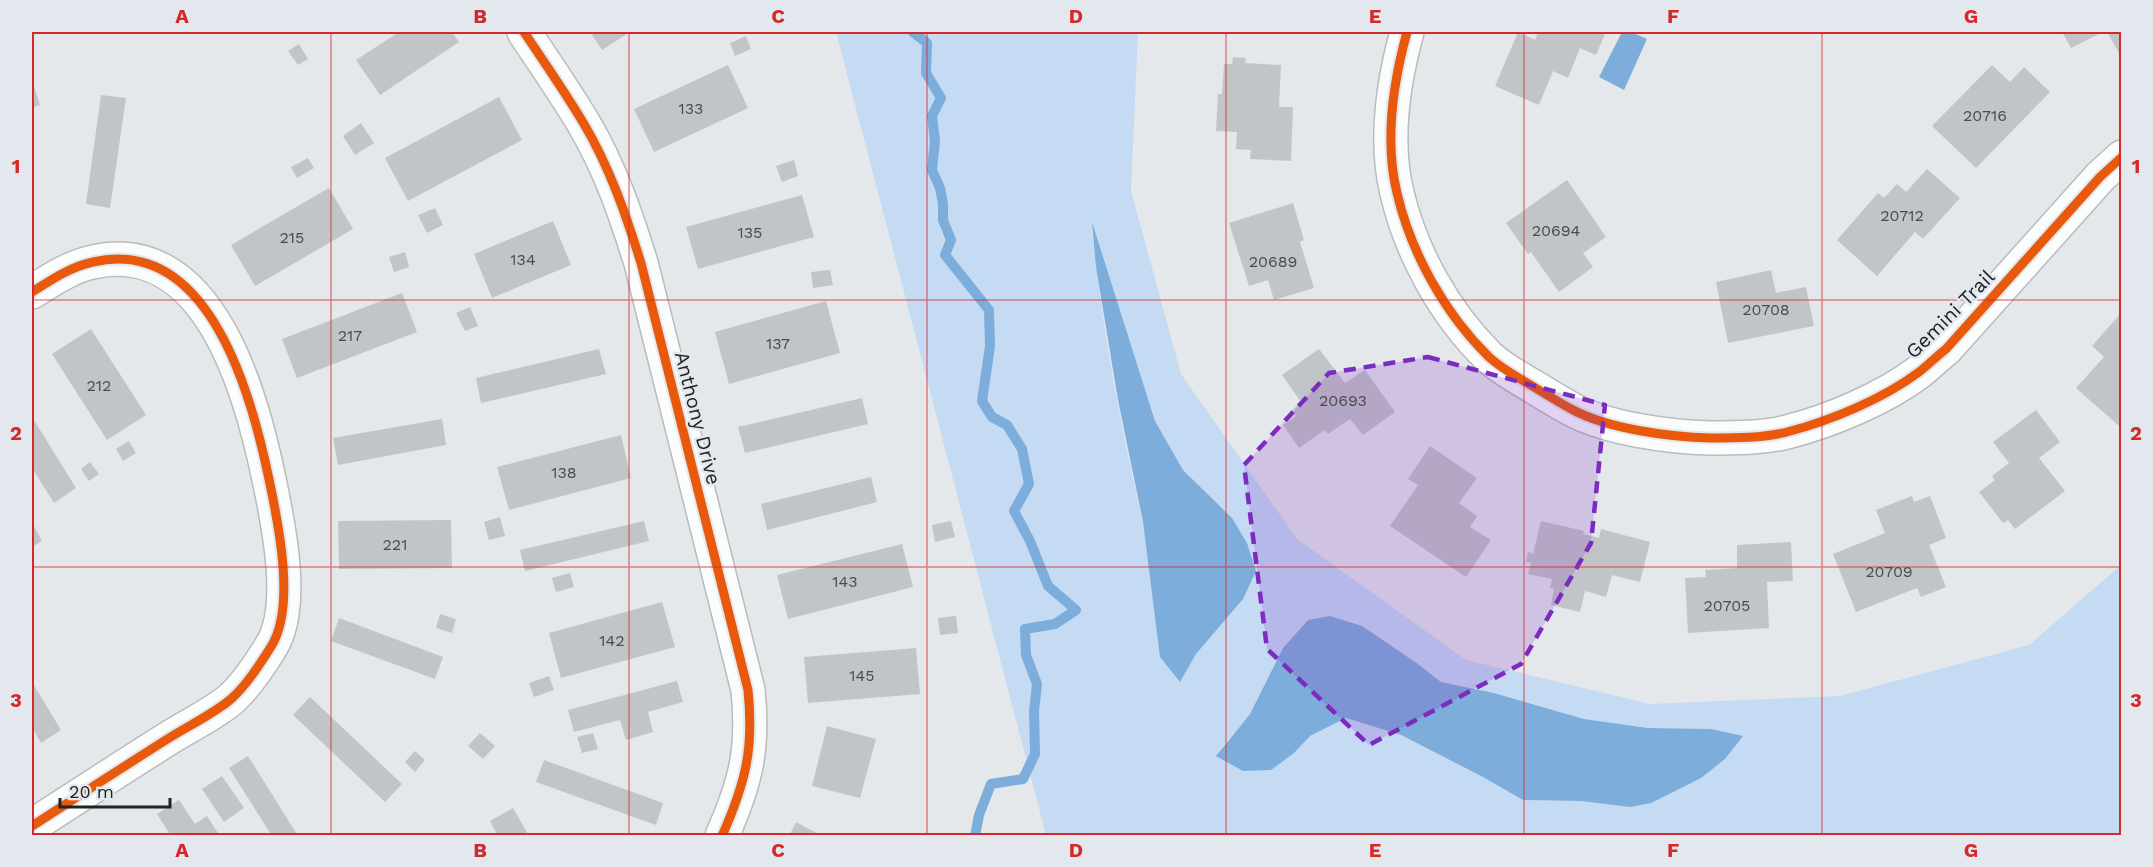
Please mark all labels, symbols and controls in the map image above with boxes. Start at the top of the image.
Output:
text: A [175,4,189,28]
text: B [473,4,487,28]
text: C [771,4,785,28]
text: D [1069,4,1083,28]
text: E [1369,4,1381,28]
text: F [1667,4,1679,28]
text: G [1964,4,1978,28]
house number: 133 [679,99,703,118]
house number: 20716 [1963,106,2007,125]
text: 1 [12,154,20,178]
text: 1 [2132,154,2140,178]
house number: 20712 [1880,206,1924,225]
house number: 20694 [1532,221,1581,240]
house number: 135 [738,223,762,242]
house number: 215 [280,228,304,247]
house number: 134 [510,250,536,269]
house number: 20689 [1249,252,1297,271]
street label: Gemini Trail [1901,265,1999,363]
house number: 20708 [1742,300,1790,319]
house number: 217 [338,326,362,345]
house number: 137 [766,334,790,353]
street label: Anthony Drive [670,349,726,487]
house number: 212 [87,376,111,395]
house number: 20693 [1319,391,1367,410]
text: 2 [10,421,22,445]
text: 2 [2130,421,2142,445]
house number: 138 [551,463,577,482]
house number: 221 [383,535,407,554]
house number: 20709 [1865,562,1913,581]
house number: 143 [832,572,858,591]
house number: 20705 [1704,596,1750,615]
house number: 142 [599,631,625,650]
house number: 145 [849,666,875,685]
text: 3 [10,688,22,712]
text: 3 [2130,688,2142,712]
scale bar [60,771,170,809]
text: 20 m [69,781,114,802]
text: A [175,838,189,862]
text: B [473,838,487,862]
text: C [771,838,785,862]
text: D [1069,838,1083,862]
text: E [1369,838,1381,862]
text: F [1667,838,1679,862]
text: G [1964,838,1978,862]

